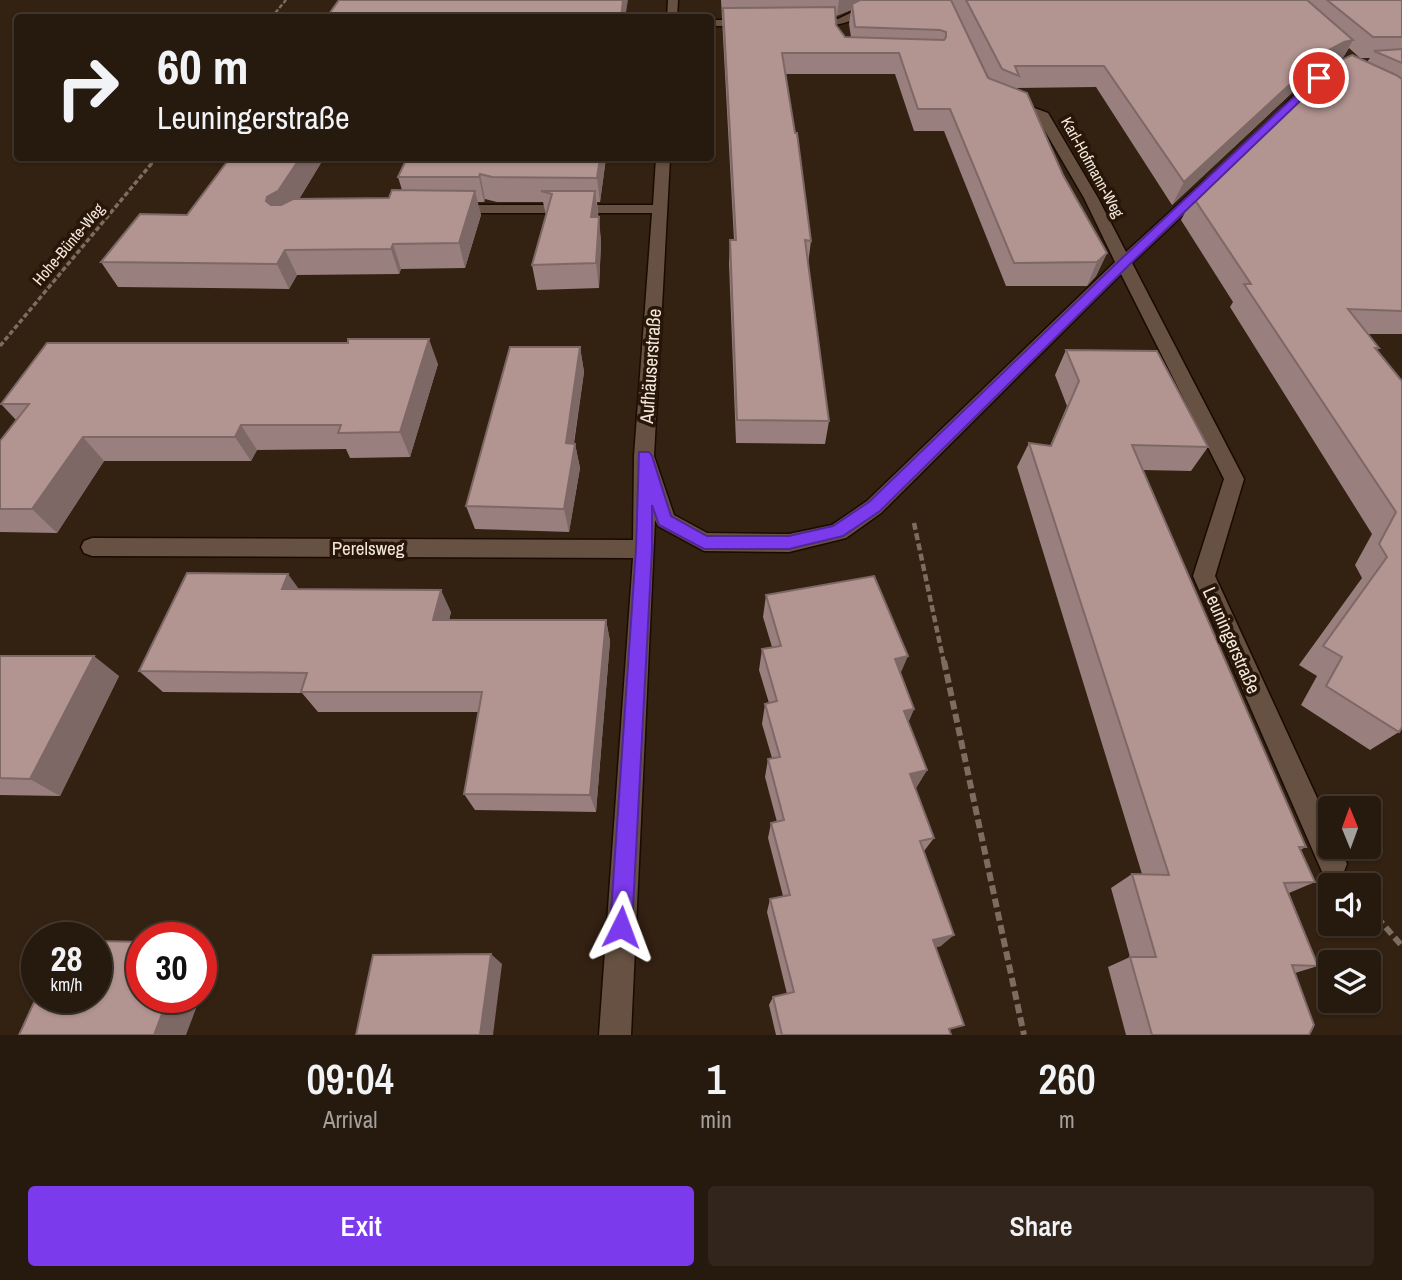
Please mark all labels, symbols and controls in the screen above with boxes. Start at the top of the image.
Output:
text: 60 m [157,33,249,99]
icon: right [42,42,133,133]
pin [1289,48,1349,108]
icon: arrive [1300,59,1338,97]
text: Leuningerstraße [157,96,350,139]
street label: Karl-Hofmann-Weg [1056,113,1130,222]
street label: Hohe-Bünte-Weg [27,198,109,290]
street label: Aufhäuserstraße [633,308,667,425]
street label: Perelsweg [332,535,405,561]
street label: Leuningerstraße [1197,582,1267,698]
north arrow [1318,796,1381,859]
map controls [1318,796,1381,1013]
button: sound [1318,873,1381,936]
position arrow [584,890,658,964]
speed limit sign: 30 [126,922,217,1013]
text: 28 [51,935,82,982]
button: layers [1318,950,1381,1013]
text: km/h [51,972,83,997]
text: 09:04 [306,1051,394,1107]
text: 1 [706,1051,726,1107]
text: 260 [1038,1051,1096,1107]
text: Arrival [323,1104,377,1135]
text: min [700,1104,732,1135]
text: m [1059,1104,1075,1135]
button: Exit [28,1186,694,1266]
button: Share [708,1186,1374,1266]

